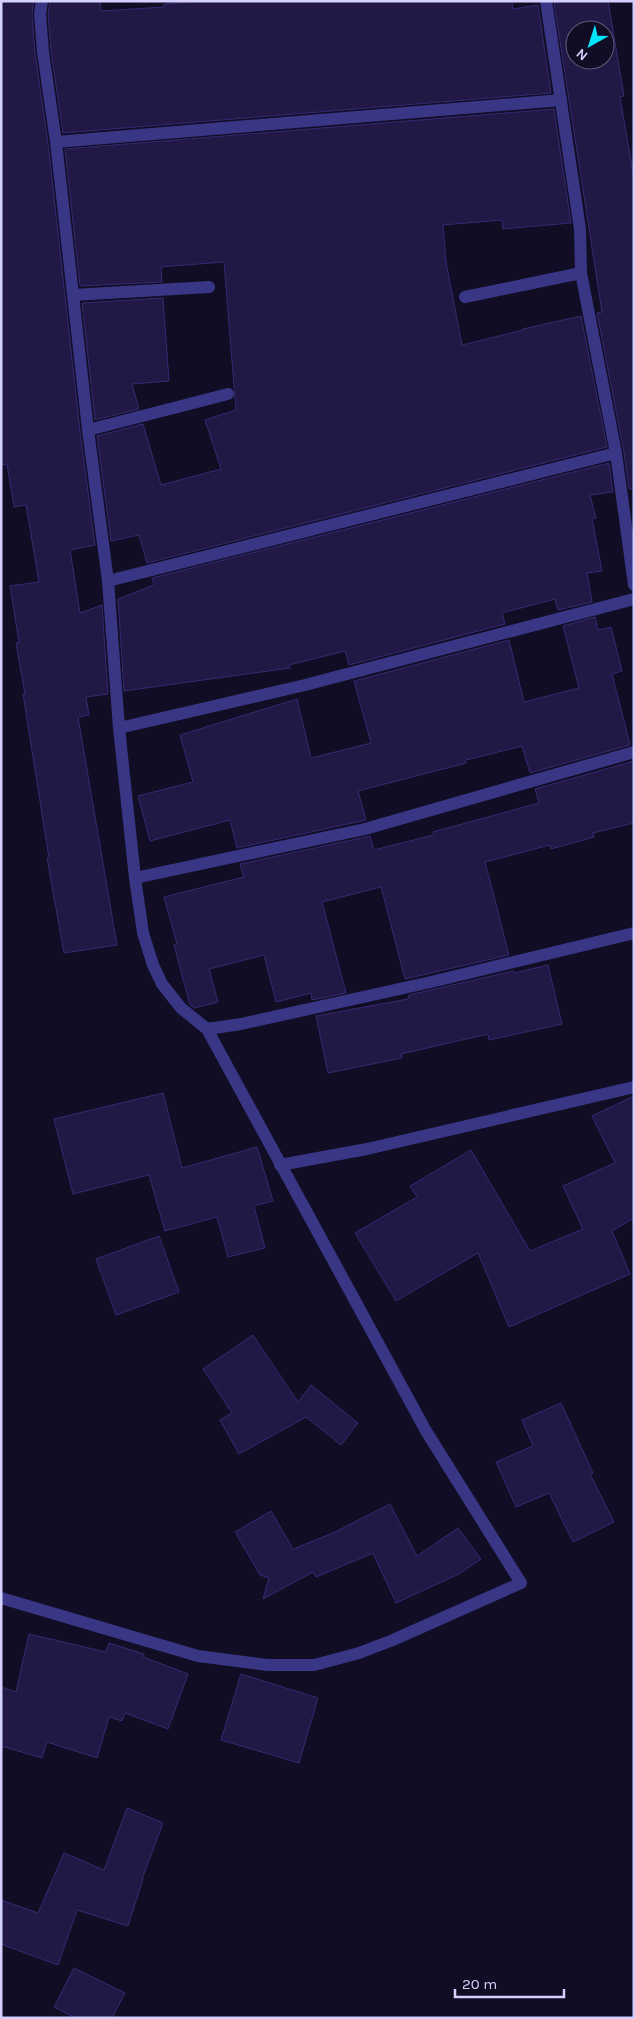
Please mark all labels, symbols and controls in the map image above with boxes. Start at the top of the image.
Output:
north arrow [565,20,615,70]
text: N [573,45,591,64]
scale bar [455,1966,564,1998]
text: 20 m [462,1975,497,1993]

